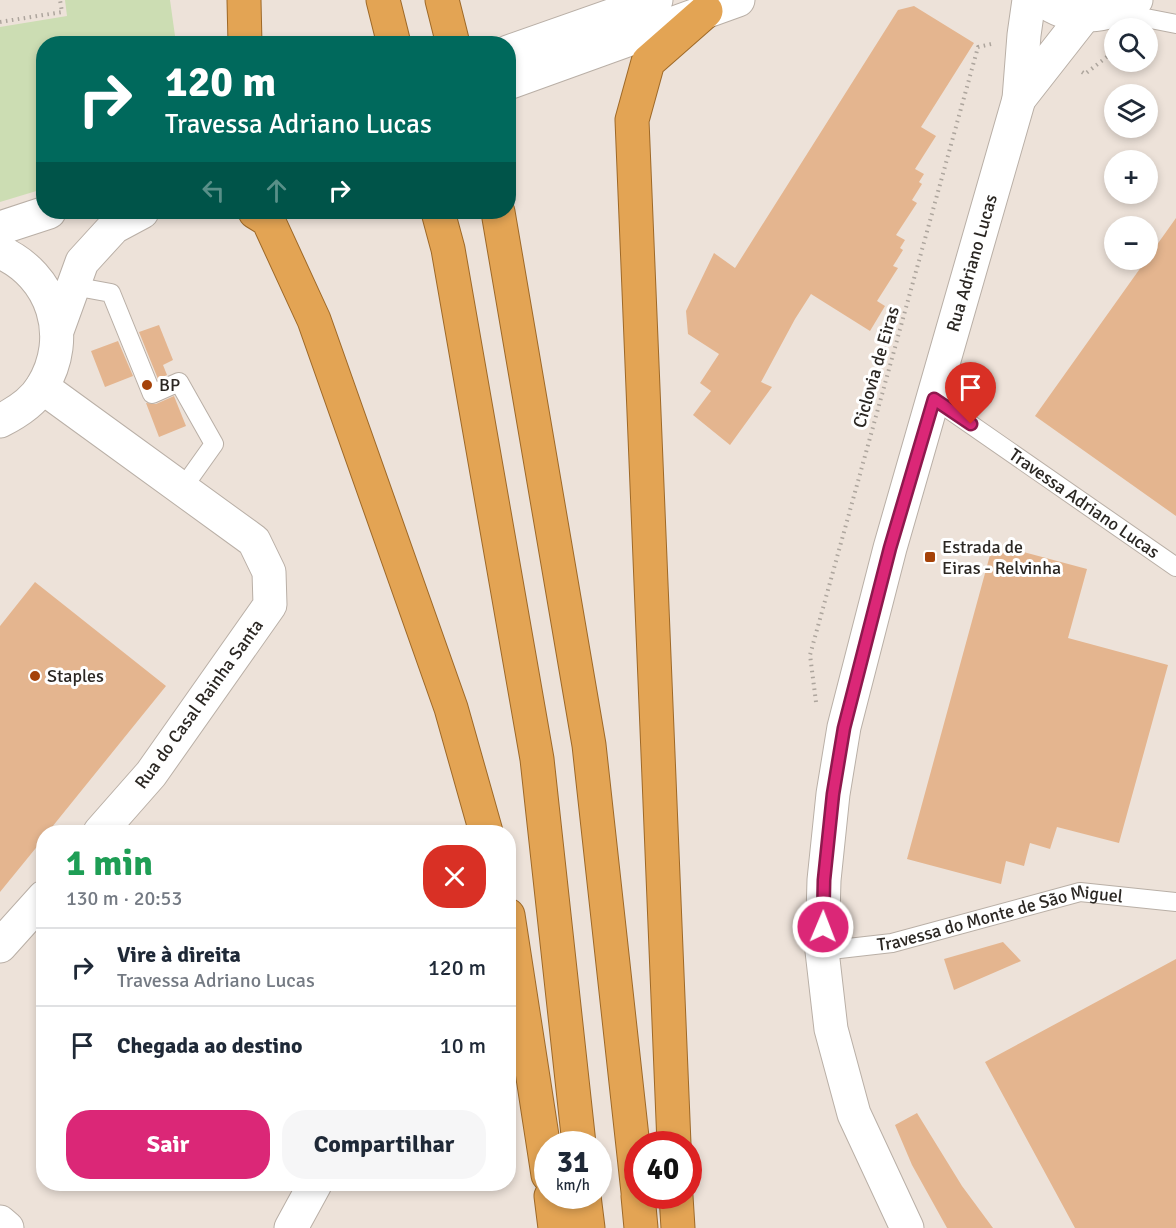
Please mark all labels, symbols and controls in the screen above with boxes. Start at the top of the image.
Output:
map controls [1104,18,1158,270]
button: search [1104,18,1158,72]
text: 120 m [165,57,276,108]
icon: right [66,60,144,138]
button: layers [1104,84,1158,138]
text: Travessa Adriano Lucas [165,108,432,141]
button: + [1104,150,1158,204]
icon: left [197,174,230,207]
icon: ahead [260,174,293,207]
icon: right [323,174,356,207]
street label: Rua Adriano Lucas [942,192,1002,334]
button: − [1104,216,1158,270]
street label: Ciclovia de Eiras [848,304,904,430]
pin [945,362,996,424]
icon: arrive [954,371,987,404]
place label: BP [159,374,180,396]
marker: BP [140,378,154,392]
street label: Travessa Adriano Lucas [1005,444,1164,563]
place label: Estrada de Eiras - Relvinha [942,536,1061,579]
marker: Estrada de Eiras - Relvinha [923,550,937,564]
street label: Rua do Casal Rainha Santa [130,615,268,793]
place label: Staples [47,665,104,687]
marker: Staples [28,669,42,683]
text: 1 min [66,841,153,886]
button: close [423,845,486,908]
street label: Travessa do Monte de São Miguel [876,880,1124,956]
text: 130 m · 20:53 [66,886,182,911]
position arrow [791,895,855,959]
text: Vire à direita [117,941,241,968]
icon: right [66,951,99,984]
text: 120 m [428,954,486,981]
text: Travessa Adriano Lucas [117,968,315,993]
icon: arrive [66,1029,99,1062]
text: Chegada ao destino [117,1032,303,1059]
text: 10 m [440,1032,486,1059]
button: Sair [66,1110,270,1179]
button: Compartilhar [282,1110,486,1179]
speed limit sign: 40 [624,1131,702,1209]
text: 31 [557,1144,589,1181]
text: km/h [556,1176,590,1194]

